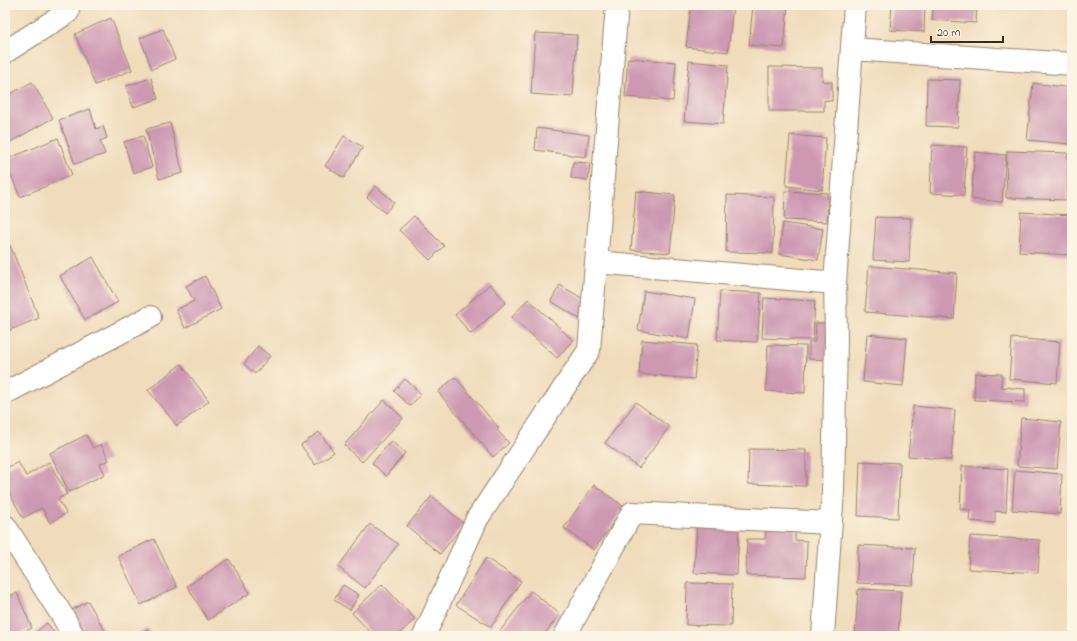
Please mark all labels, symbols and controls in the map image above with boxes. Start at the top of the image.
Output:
scale bar [931,18,1003,44]
text: 20 m [937,24,960,42]

